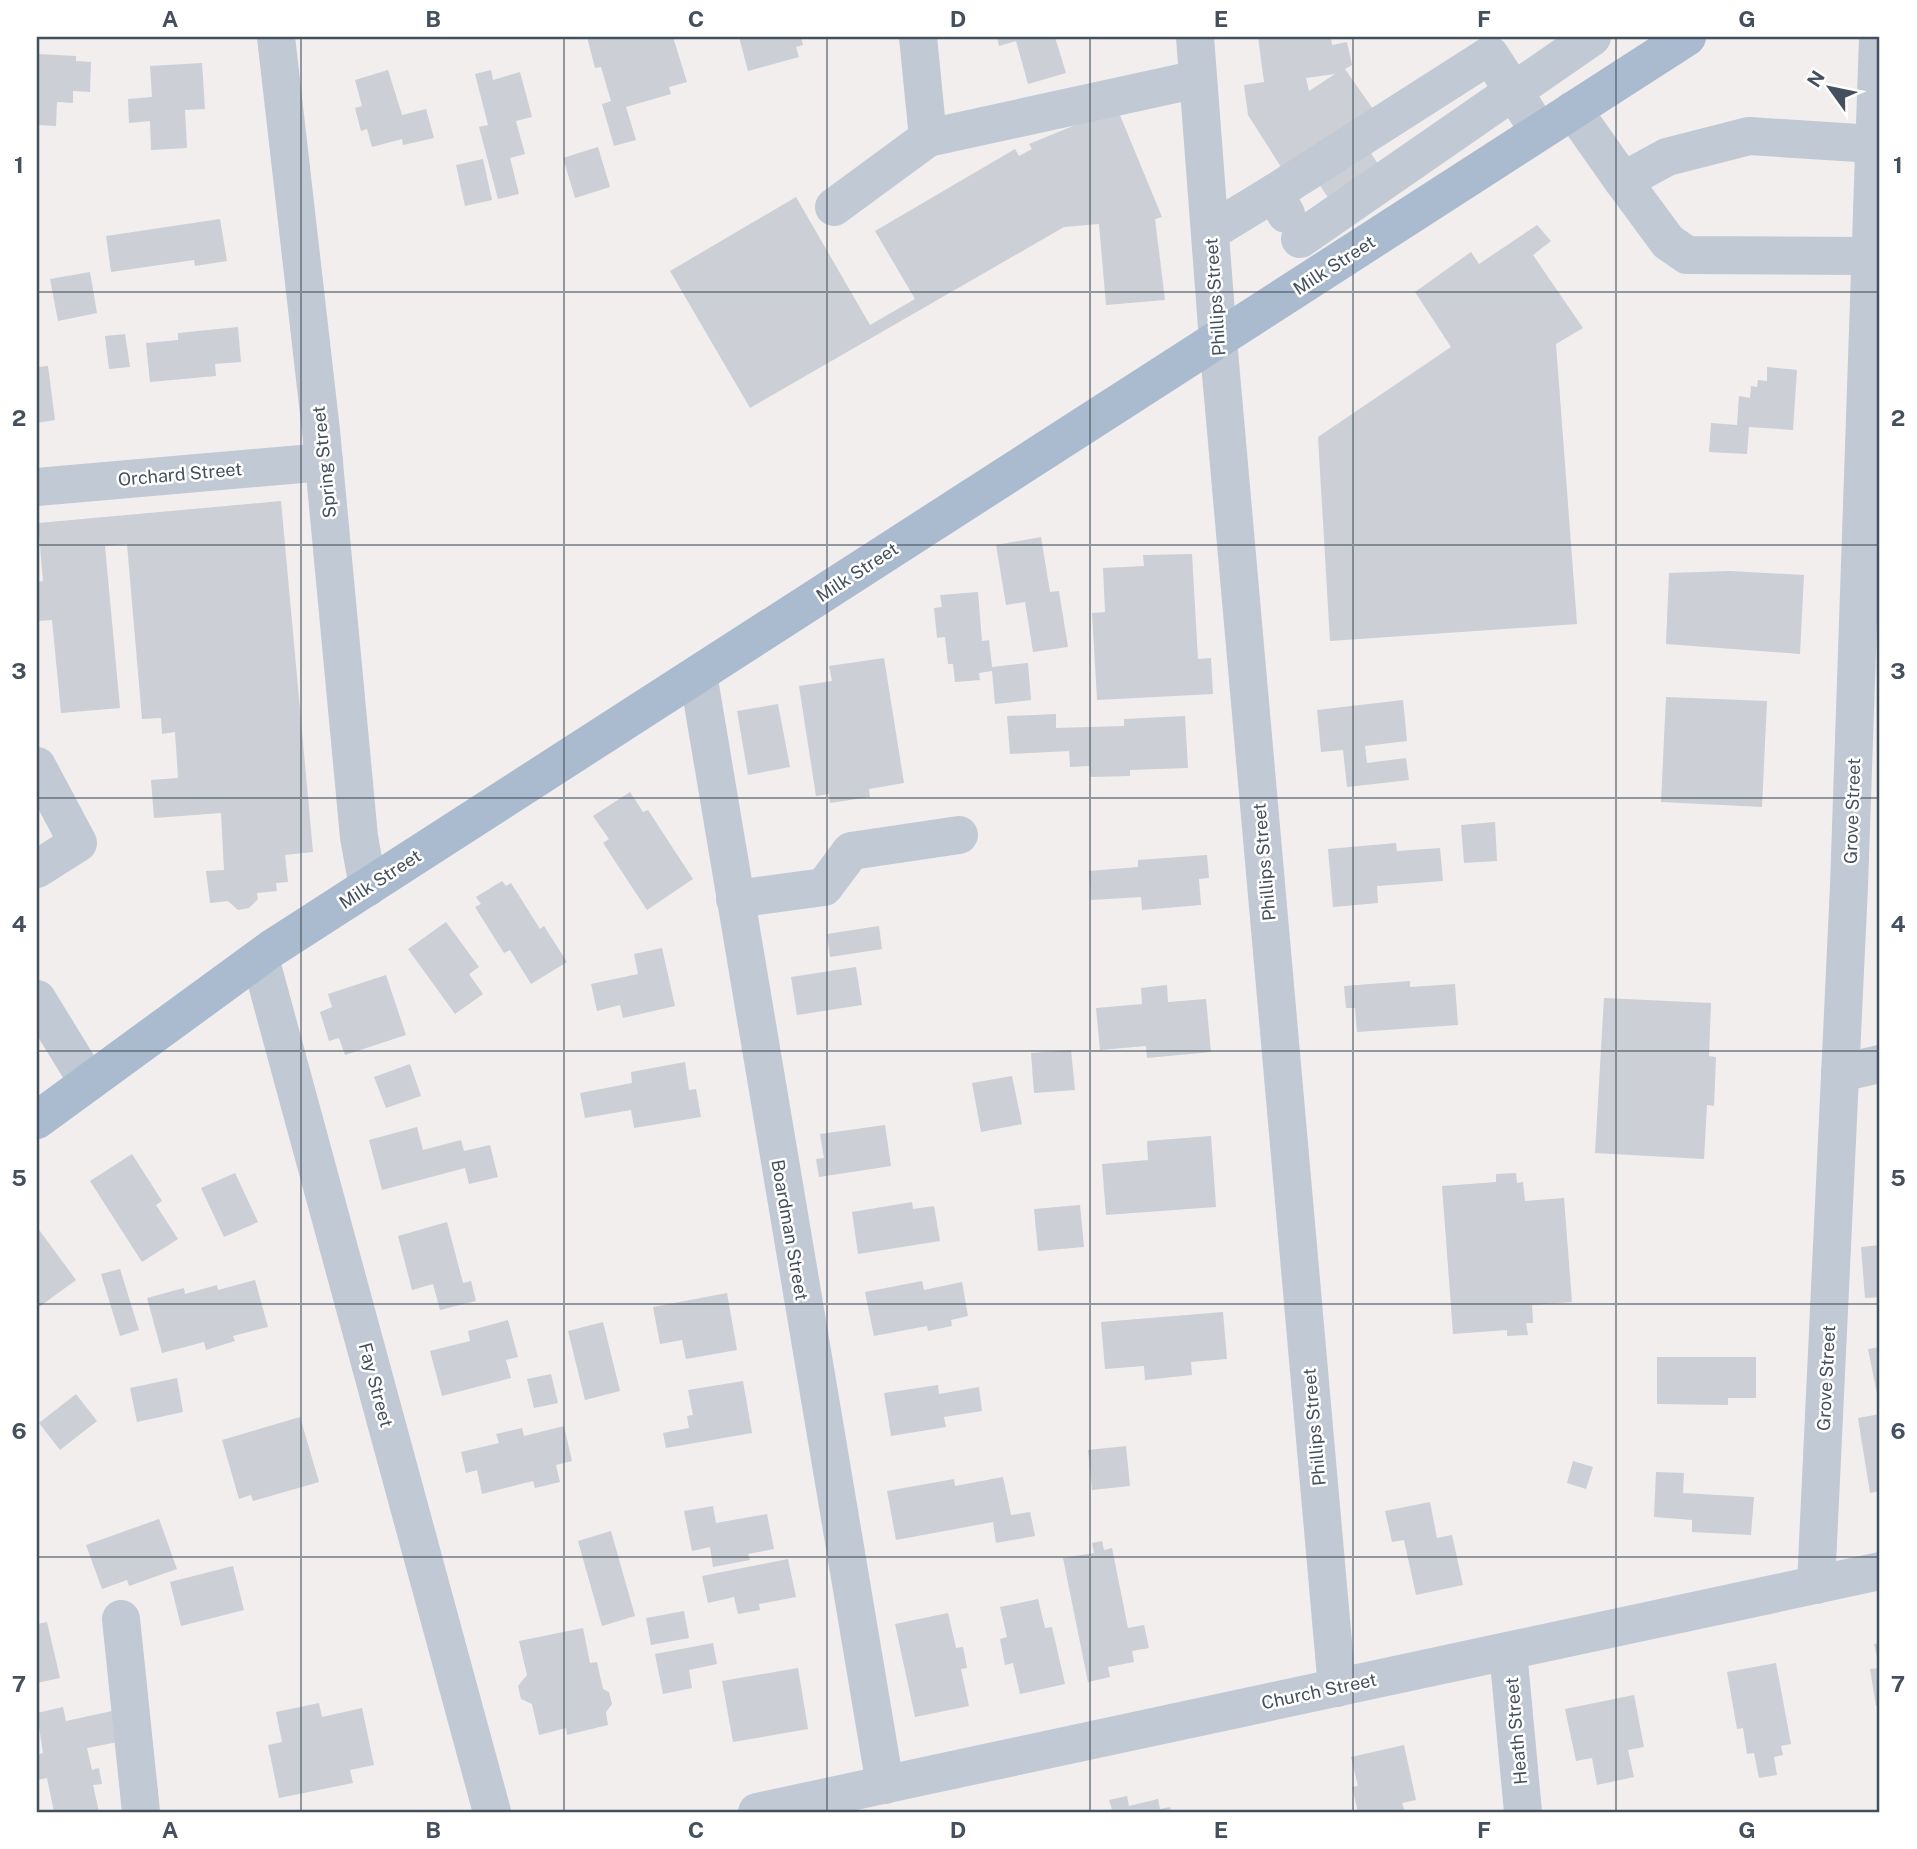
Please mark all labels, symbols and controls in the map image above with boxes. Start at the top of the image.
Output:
text: A [162,5,179,32]
text: B [425,5,441,32]
text: C [688,5,704,32]
text: D [950,5,966,32]
text: E [1214,5,1228,32]
text: F [1477,5,1491,32]
text: G [1738,5,1756,32]
north arrow [1794,52,1864,122]
text: N [1802,67,1829,91]
text: 1 [14,151,24,178]
text: 1 [1893,151,1903,178]
street label: Milk Street [1289,231,1379,299]
street label: Phillips Street [1200,237,1230,357]
text: 2 [12,404,26,431]
text: 2 [1891,404,1905,431]
street label: Spring Street [308,405,340,519]
street label: Orchard Street [117,458,243,490]
street label: Milk Street [812,538,902,606]
text: 3 [11,657,27,684]
text: 3 [1890,657,1906,684]
street label: Grove Street [1840,758,1864,864]
street label: Phillips Street [1248,802,1280,922]
street label: Milk Street [335,845,425,913]
text: 4 [11,910,27,937]
text: 4 [1890,910,1906,937]
street label: Boardman Street [767,1158,813,1302]
text: 5 [11,1164,27,1191]
text: 5 [1890,1164,1906,1191]
street label: Grove Street [1813,1325,1839,1431]
street label: Fay Street [355,1340,397,1430]
street label: Phillips Street [1298,1367,1330,1487]
text: 6 [11,1417,27,1444]
text: 6 [1890,1417,1906,1444]
street label: Church Street [1259,1669,1379,1713]
text: 7 [12,1670,26,1697]
text: 7 [1891,1670,1905,1697]
street label: Heath Street [1501,1676,1531,1786]
text: A [162,1816,179,1843]
text: B [425,1816,441,1843]
text: C [688,1816,704,1843]
text: D [950,1816,966,1843]
text: E [1214,1816,1228,1843]
text: F [1477,1816,1491,1843]
text: G [1738,1816,1756,1843]

